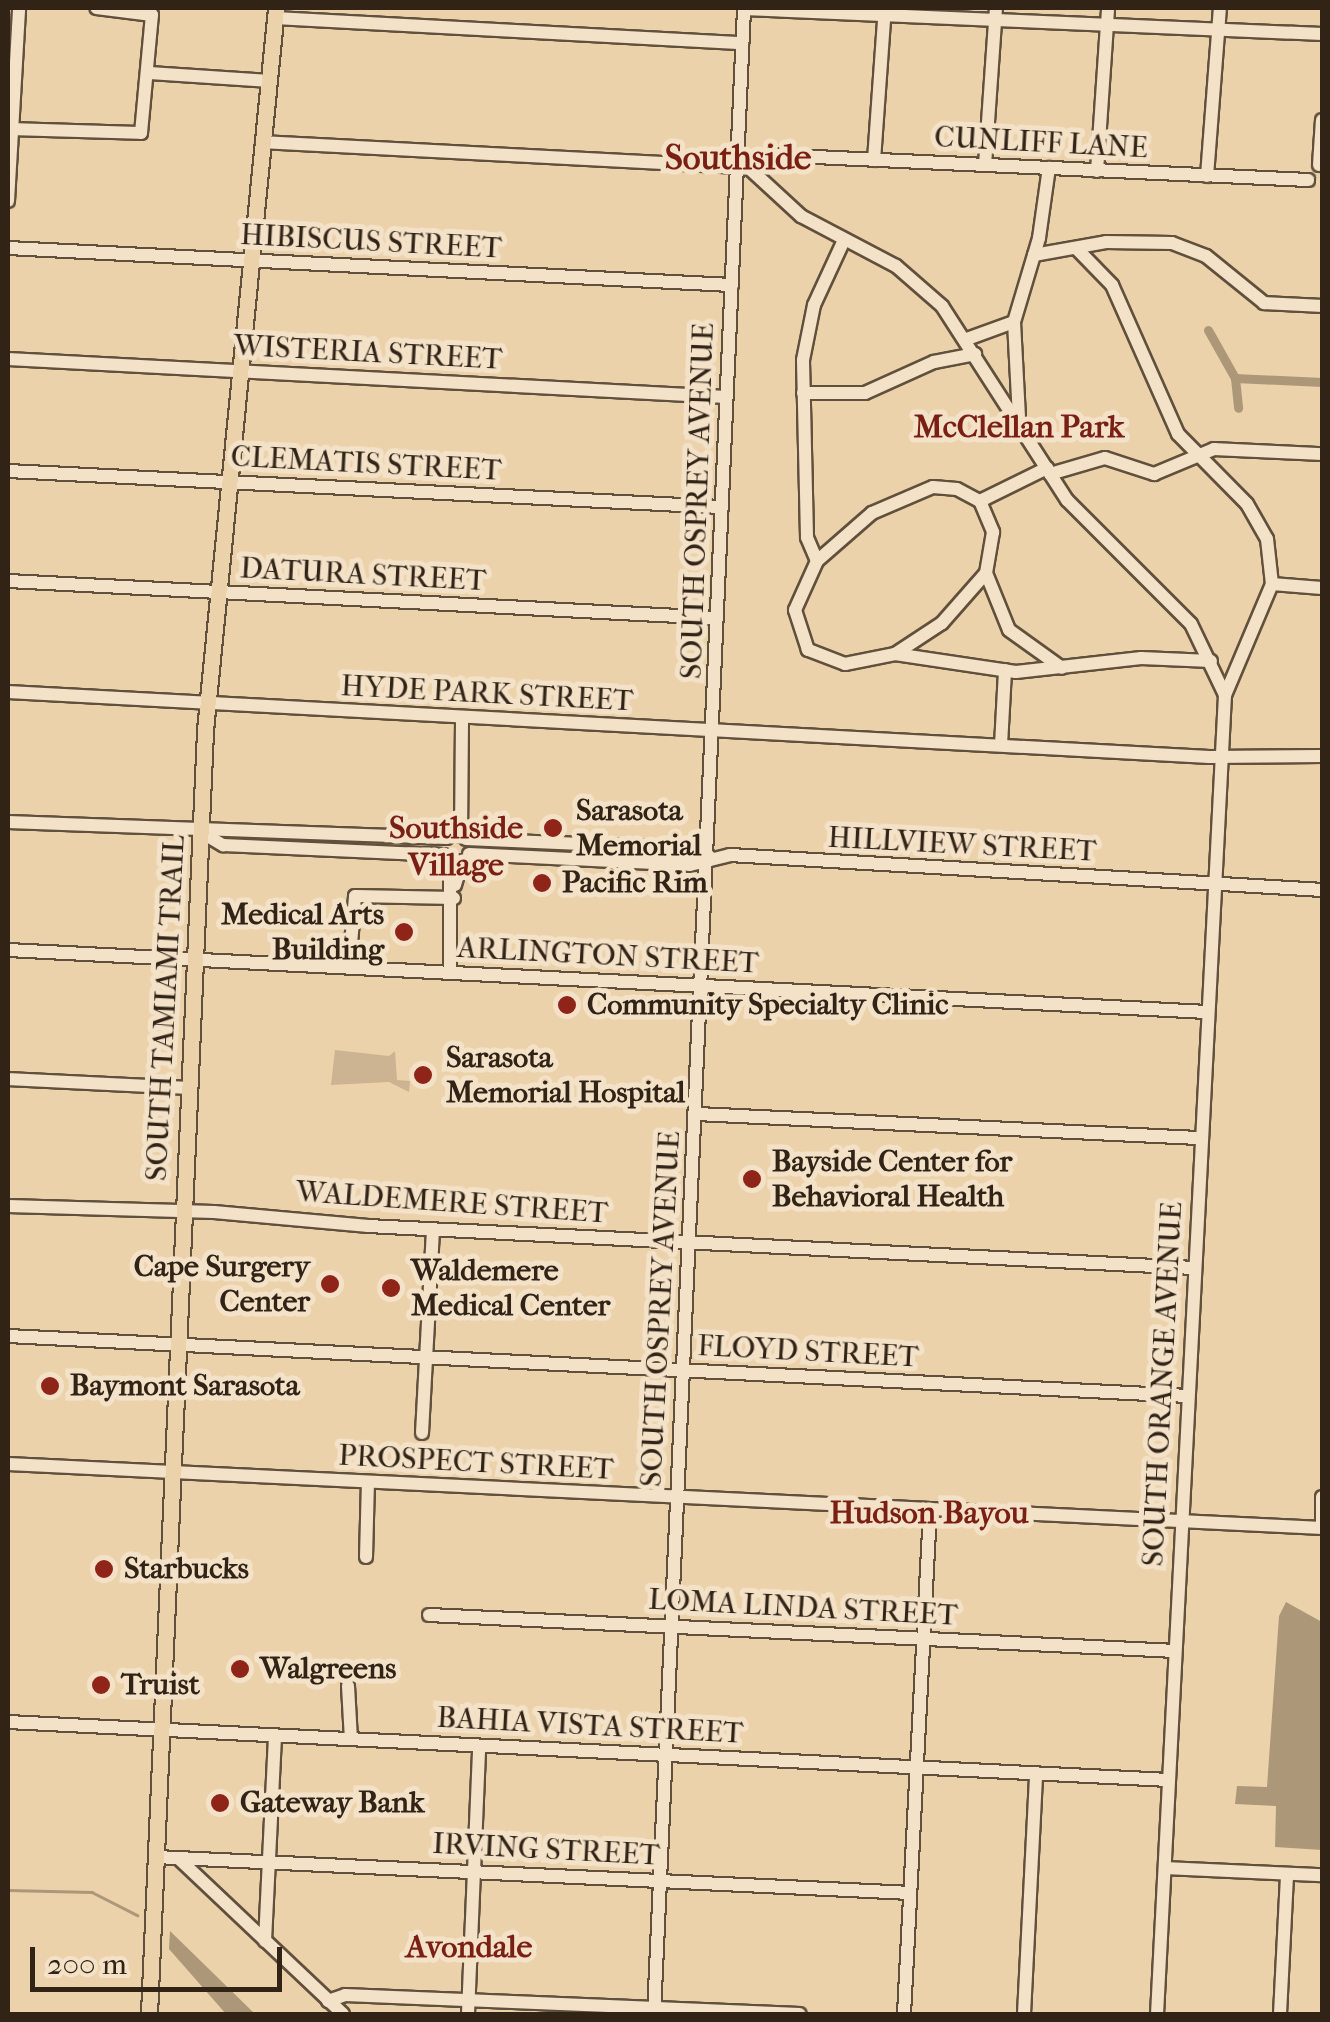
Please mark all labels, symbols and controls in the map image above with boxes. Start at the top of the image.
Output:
street label: CUNLIFF LANE [933,119,1149,167]
district label: Southside [665,137,811,179]
street label: HIBISCUS STREET [239,217,503,267]
street label: SOUTH OSPREY AVENUE [674,322,722,680]
street label: WISTERIA STREET [233,328,503,378]
district label: McClellan Park [914,408,1124,446]
street label: CLEMATIS STREET [230,439,502,489]
street label: DATURA STREET [239,551,487,599]
street label: HYDE PARK STREET [340,668,634,720]
place label: Sarasota Memorial [576,793,702,864]
district label: Southside Village [389,810,523,885]
marker: Sarasota Memorial [540,815,566,841]
street label: HILLVIEW STREET [827,820,1097,870]
street label: SOUTH TAMIAMI TRAIL [139,834,193,1182]
place label: Pacific Rim [562,865,708,901]
marker: Pacific Rim [531,872,553,894]
place label: Medical Arts Building [221,897,384,968]
marker: Medical Arts Building [393,921,415,943]
street label: ARLINGTON STREET [456,930,760,982]
place label: Community Specialty Clinic [587,987,949,1023]
marker: Community Specialty Clinic [556,994,578,1016]
place label: Sarasota Memorial Hospital [446,1040,685,1110]
marker: Sarasota Memorial Hospital [410,1062,436,1088]
street label: SOUTH OSPREY AVENUE [634,1130,688,1488]
place label: Bayside Center for Behavioral Health [772,1144,1012,1214]
marker: Bayside Center for Behavioral Health [741,1168,763,1190]
street label: WALDEMERE STREET [295,1174,609,1232]
street label: SOUTH ORANGE AVENUE [1135,1201,1191,1567]
place label: Cape Surgery Center [134,1249,310,1320]
place label: Waldemere Medical Center [411,1253,610,1324]
marker: Cape Surgery Center [319,1273,341,1295]
marker: Waldemere Medical Center [380,1277,402,1299]
street label: FLOYD STREET [696,1328,920,1376]
place label: Baymont Sarasota [70,1368,300,1404]
marker: Baymont Sarasota [39,1375,61,1397]
street label: PROSPECT STREET [337,1438,615,1488]
district label: Hudson Bayou [829,1494,1029,1532]
place label: Starbucks [124,1551,249,1587]
marker: Starbucks [93,1558,115,1580]
street label: LOMA LINDA STREET [647,1582,959,1634]
place label: Walgreens [260,1651,396,1687]
marker: Walgreens [229,1658,251,1680]
place label: Truist [121,1667,200,1703]
marker: Truist [90,1674,112,1696]
street label: BAHIA VISTA STREET [436,1700,744,1752]
place label: Gateway Bank [240,1785,424,1821]
marker: Gateway Bank [209,1792,231,1814]
street label: IRVING STREET [432,1826,660,1874]
scale bar [35,1927,288,1989]
district label: Avondale [406,1928,532,1966]
text: 200 m [47,1947,127,1982]

